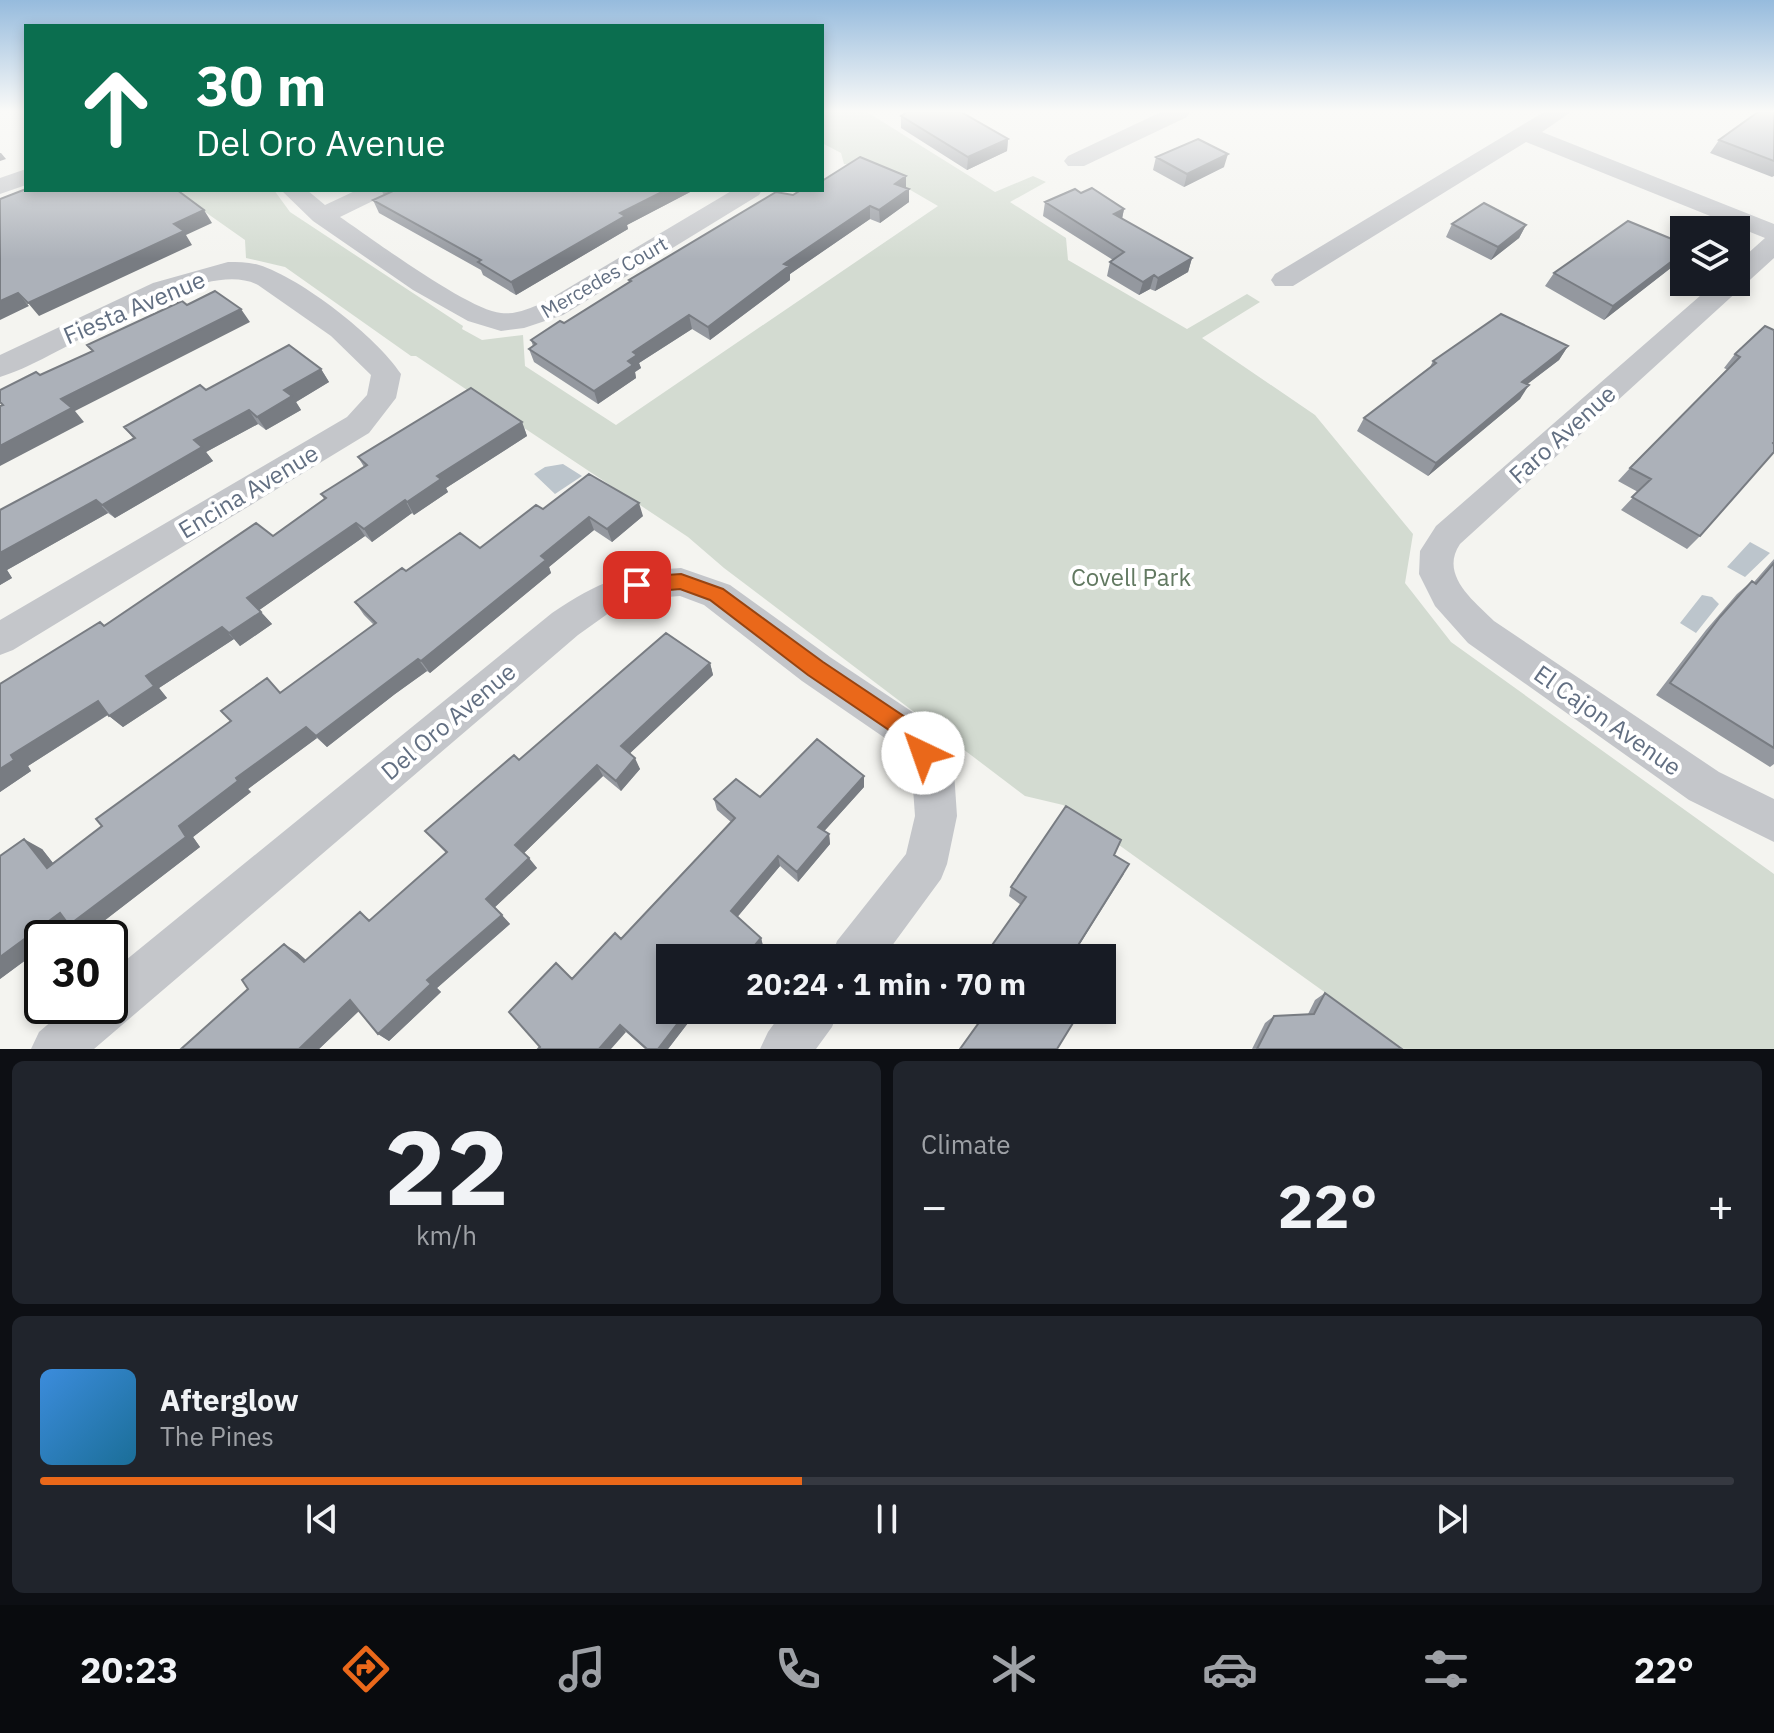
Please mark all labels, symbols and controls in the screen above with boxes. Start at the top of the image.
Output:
text: 30 m [196,49,326,121]
icon: ahead [64,56,168,160]
text: Del Oro Avenue [196,119,446,166]
map controls [1670,216,1750,296]
button: layers [1670,216,1750,296]
street label: Mercedes Court [536,230,672,324]
street label: Fiesta Avenue [58,263,210,351]
street label: Faro Avenue [1502,378,1622,490]
street label: Encina Avenue [172,437,324,545]
pin [603,551,671,619]
park label: Covell Park [1071,561,1191,593]
icon: arrive [615,563,659,607]
street label: Del Oro Avenue [374,655,522,787]
street label: El Cajon Avenue [1528,657,1688,783]
position arrow [881,711,965,795]
speed limit sign: 30 [24,920,128,1024]
text: 20:24 · 1 min · 70 m [746,964,1026,1003]
text: 22 [384,1098,509,1234]
text: Climate [921,1127,1011,1161]
text: 22° [1277,1166,1378,1245]
text: − [921,1177,947,1234]
text: + [1708,1177,1734,1234]
text: km/h [416,1218,477,1252]
text: Afterglow [160,1380,299,1419]
text: The Pines [160,1419,274,1453]
icon: previous [300,1497,344,1541]
icon: pause [865,1497,909,1541]
icon: next [1430,1497,1474,1541]
icon: directions [338,1641,394,1697]
icon: music [554,1641,610,1697]
icon: phone [770,1641,826,1697]
icon: climate [986,1641,1042,1697]
icon: car [1202,1641,1258,1697]
icon: filters [1418,1641,1474,1697]
text: 20:23 [80,1646,178,1693]
text: 22° [1634,1646,1694,1693]

